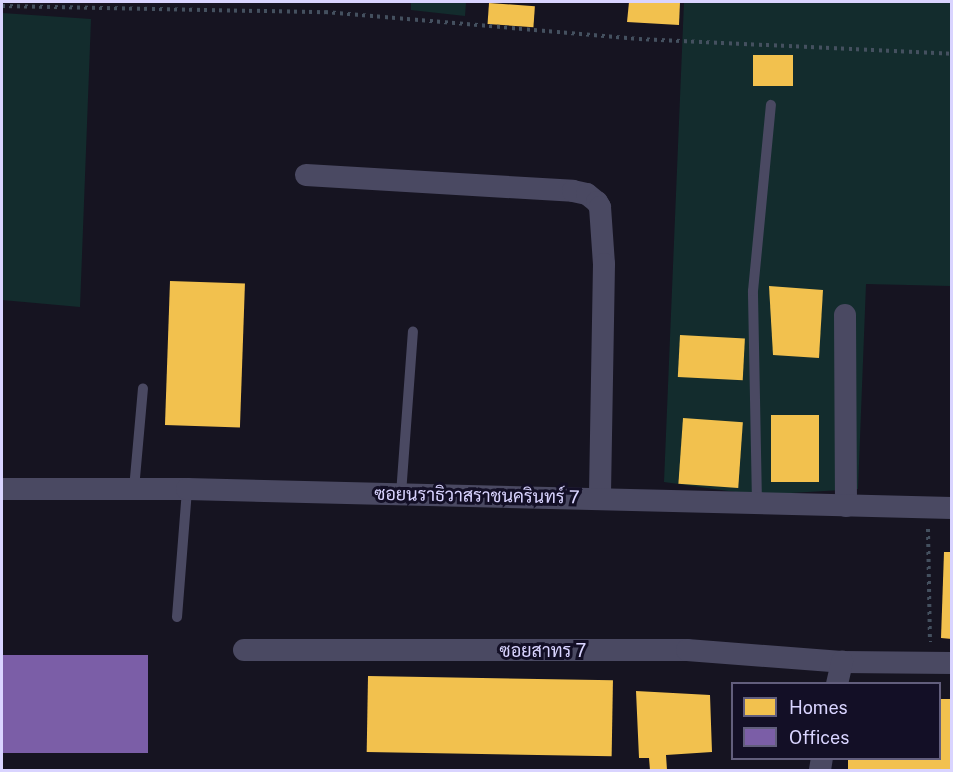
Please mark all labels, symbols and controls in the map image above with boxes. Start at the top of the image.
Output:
street label: ซอยนราธิวาสราชนครินทร์ 7 [374,483,580,509]
street label: ซอยสาทร 7 [500,640,586,662]
legend [731,682,941,760]
text: Homes [789,697,848,718]
text: Offices [789,727,849,748]

